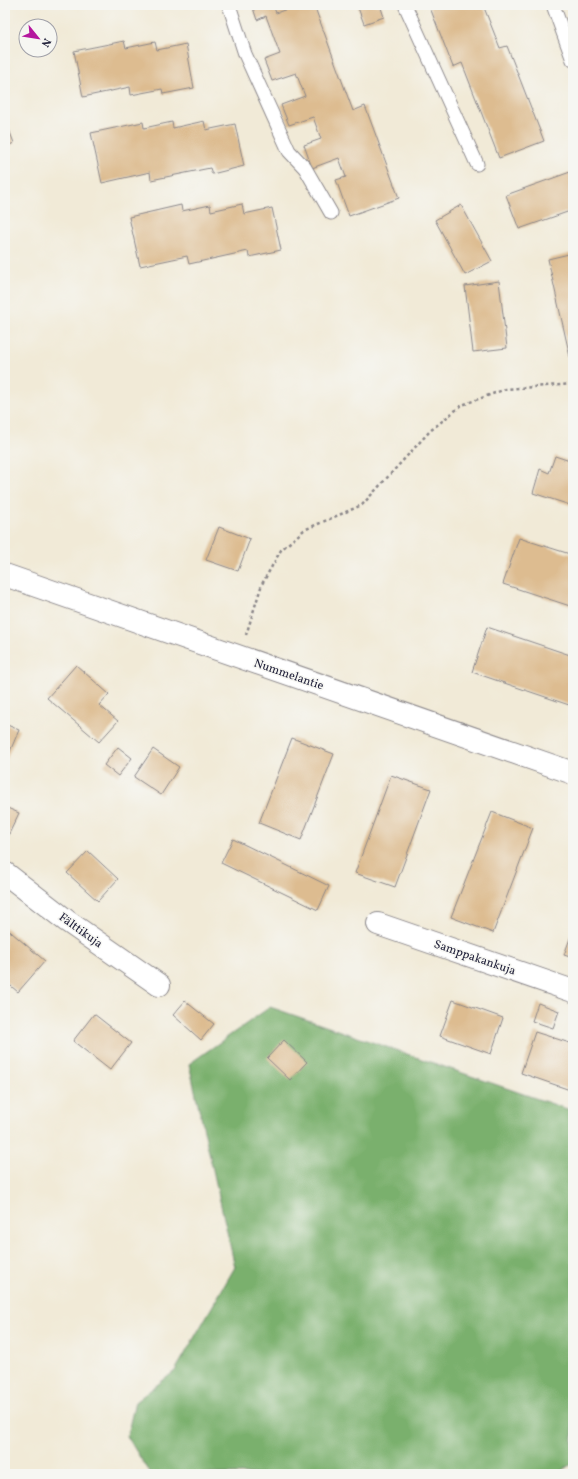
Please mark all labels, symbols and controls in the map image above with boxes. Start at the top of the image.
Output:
north arrow [18,18,58,58]
text: N [37,35,54,49]
street label: Nummelantie [252,656,326,694]
street label: Fälttikuja [55,909,106,952]
street label: Samppakankuja [432,936,518,979]

